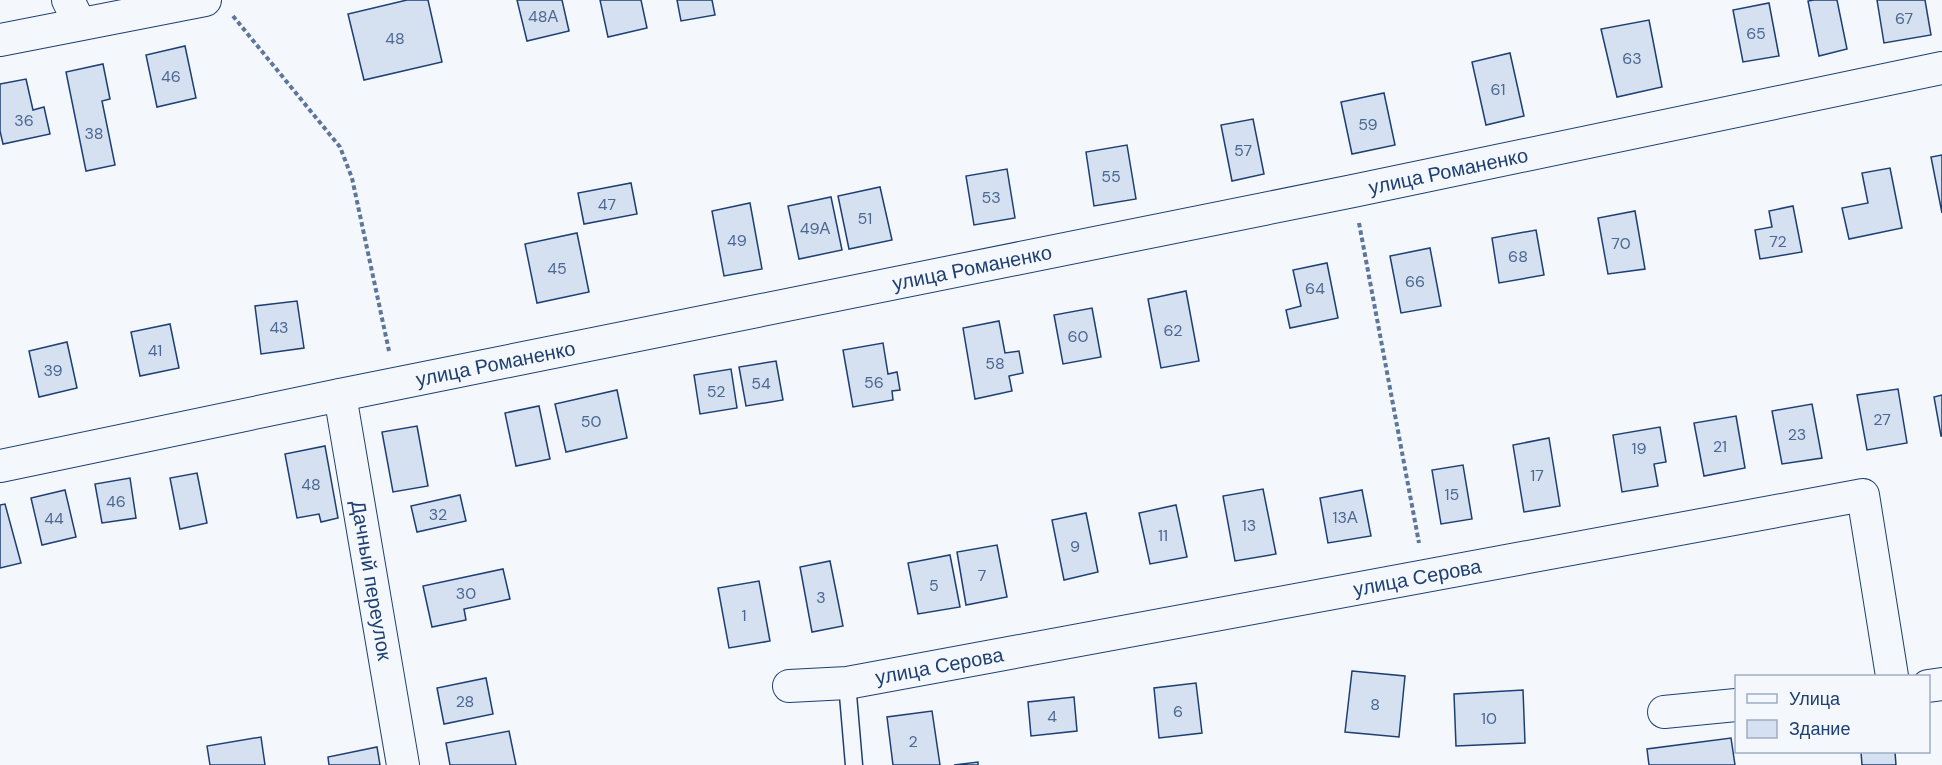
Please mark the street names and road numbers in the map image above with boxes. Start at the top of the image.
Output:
street label: улица Романенко [1366,142,1530,200]
street label: улица Романенко [890,239,1054,296]
street label: улица Романенко [414,335,578,392]
street label: Дачный переулок [345,498,398,663]
street label: улица Серова [1351,553,1484,602]
street label: улица Серова [873,641,1006,690]

